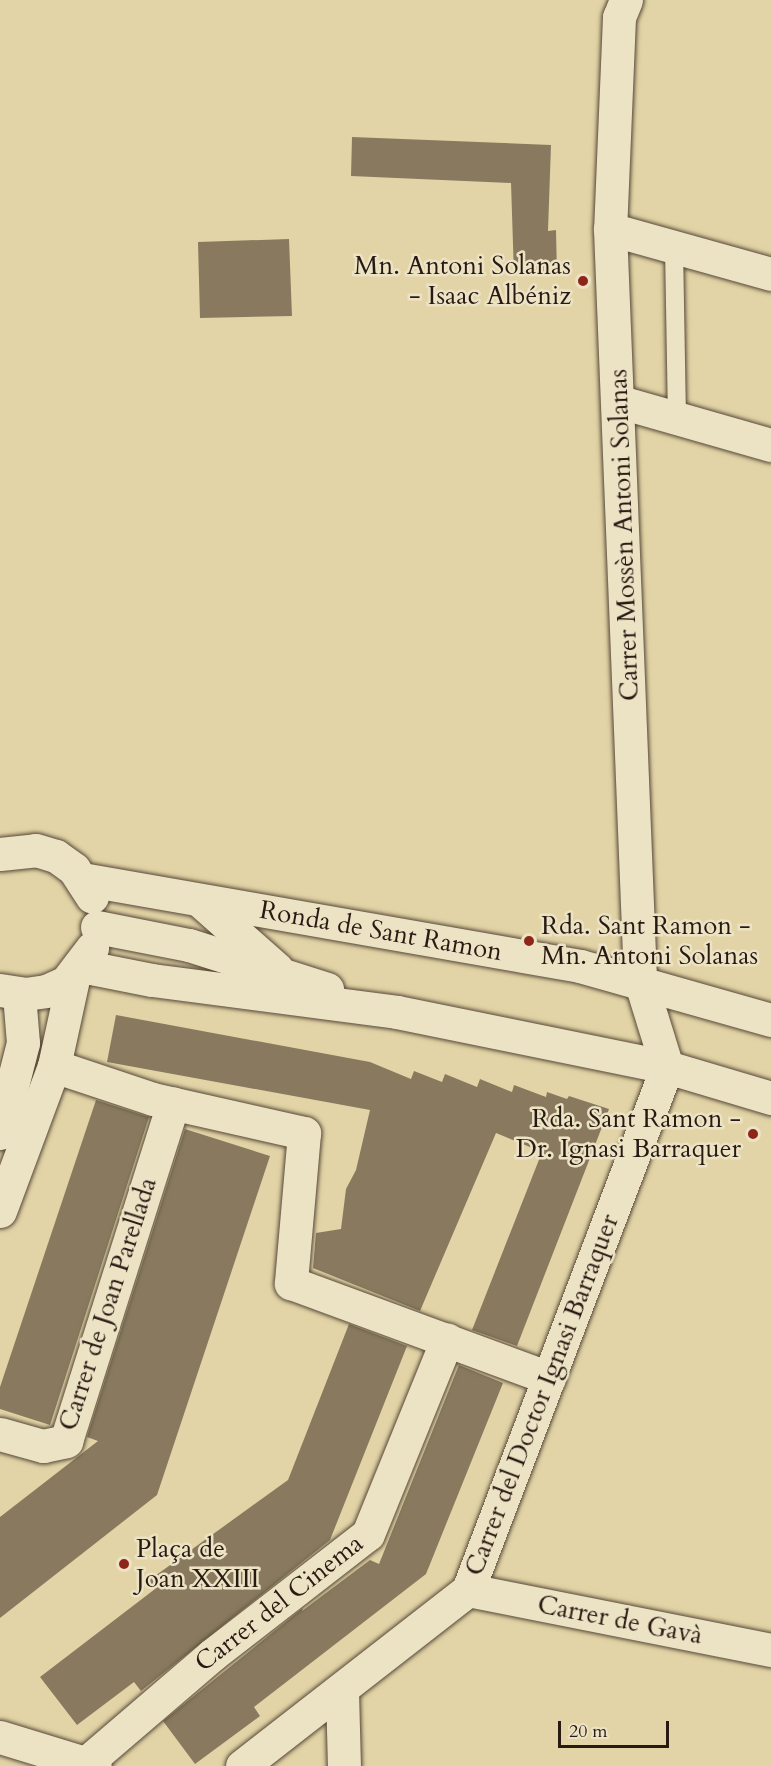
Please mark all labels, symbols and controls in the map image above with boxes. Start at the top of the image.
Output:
place label: Mn. Antoni Solanas - Isaac Albéniz [354,250,571,312]
marker: Mn. Antoni Solanas - Isaac Albéniz [576,274,590,288]
street label: Carrer Mossèn Antoni Solanas [603,369,645,701]
street label: Ronda de Sant Ramon [257,894,505,968]
place label: Rda. Sant Ramon - Mn. Antoni Solanas [541,910,758,972]
marker: Rda. Sant Ramon - Mn. Antoni Solanas [522,934,536,948]
place label: Rda. Sant Ramon - Dr. Ignasi Barraquer [516,1103,741,1164]
marker: Rda. Sant Ramon - Dr. Ignasi Barraquer [746,1127,760,1141]
street label: Carrer de Joan Parellada [52,1174,164,1434]
street label: Carrer del Doctor Ignasi Barraquer [459,1210,625,1580]
street label: Carrer del Cinema [189,1528,369,1678]
place label: Plaça de Joan XXIII [136,1533,259,1594]
marker: Plaça de Joan XXIII [117,1557,131,1571]
street label: Carrer de Gavà [535,1589,705,1651]
scale bar [561,1709,672,1747]
text: 20 m [569,1719,608,1744]

